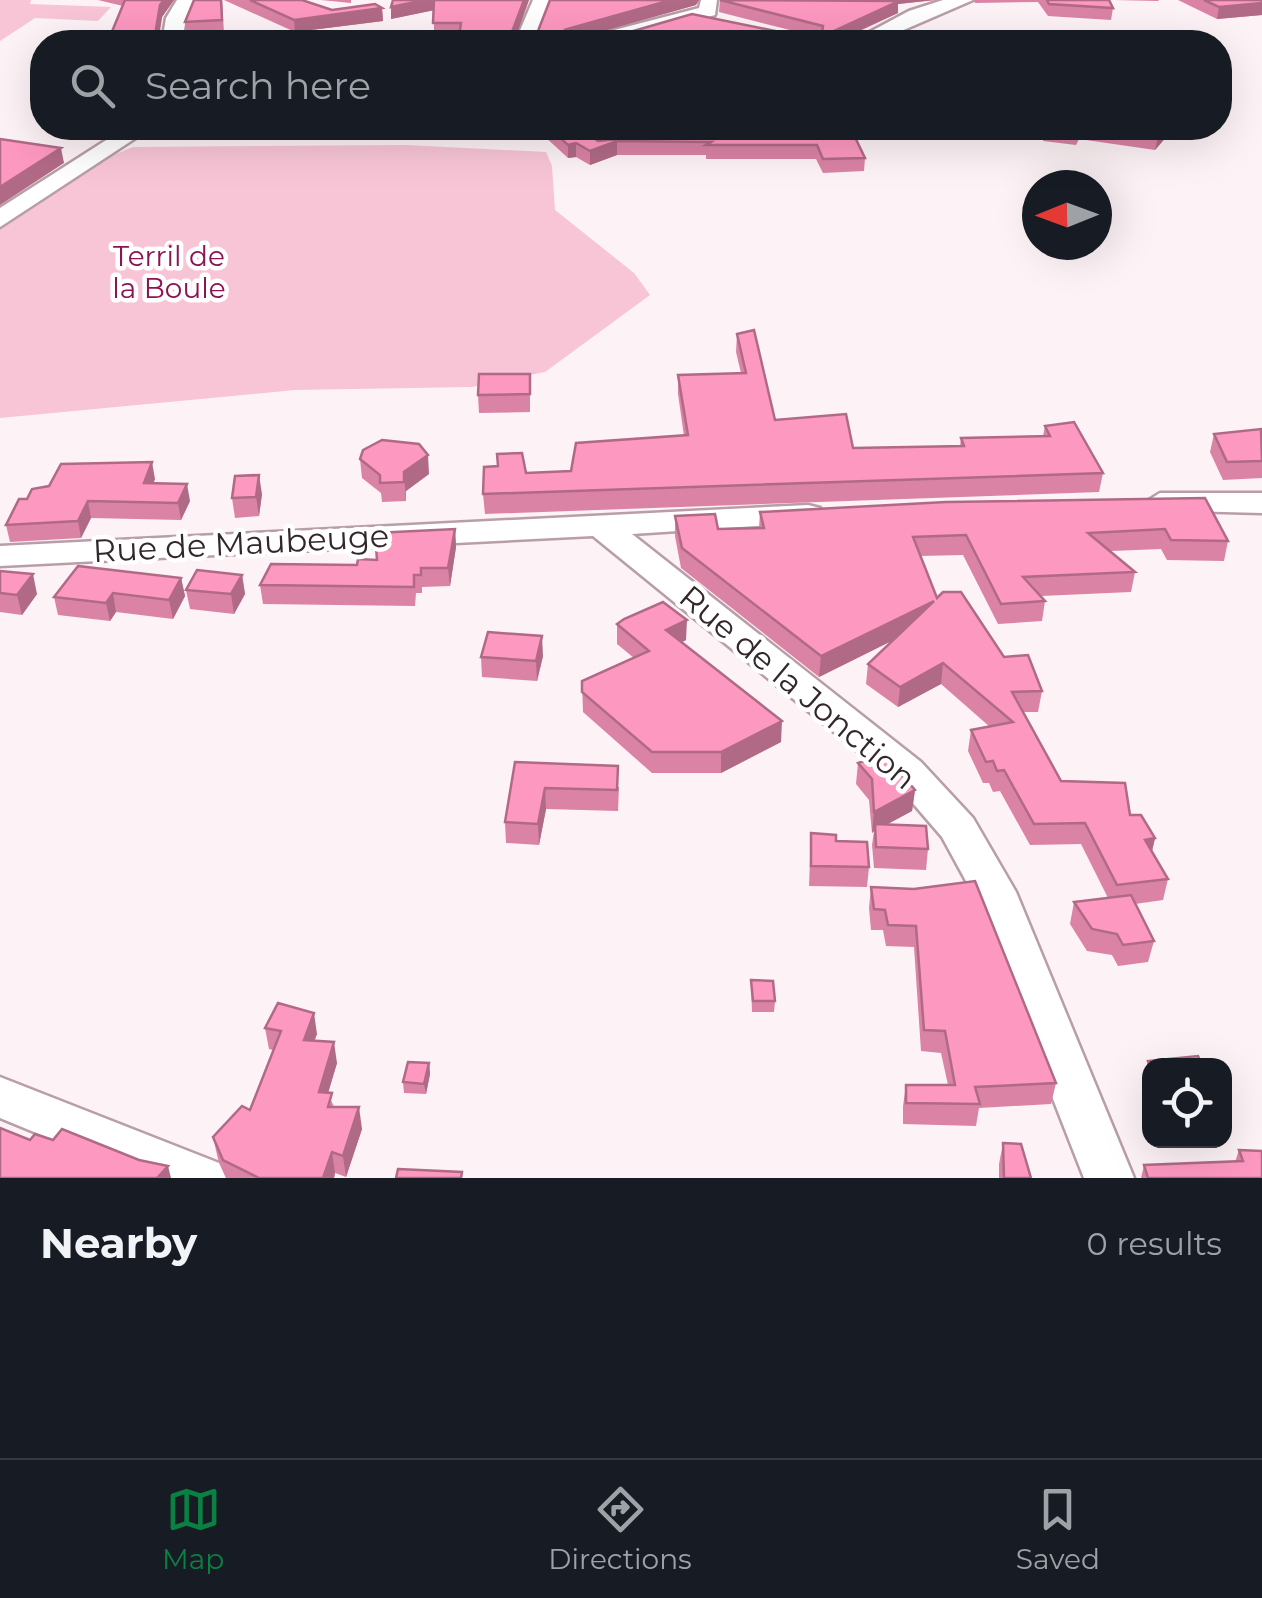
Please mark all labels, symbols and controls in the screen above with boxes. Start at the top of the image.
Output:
search box [30,30,1232,140]
icon: search [65,58,120,113]
text: Search here [145,62,371,109]
north arrow [1022,170,1112,260]
park label: Terril de la Boule [112,239,226,305]
street label: Rue de Maubeuge [92,516,390,570]
street label: Rue de la Jonction [672,577,924,797]
map controls [1142,1058,1232,1148]
button: locate [1142,1058,1232,1148]
text: Nearby [40,1217,197,1269]
text: 0 results [1087,1224,1222,1263]
tab: Map [162,1482,224,1576]
tab: Directions [548,1482,692,1576]
tab: Saved [1016,1482,1100,1576]

